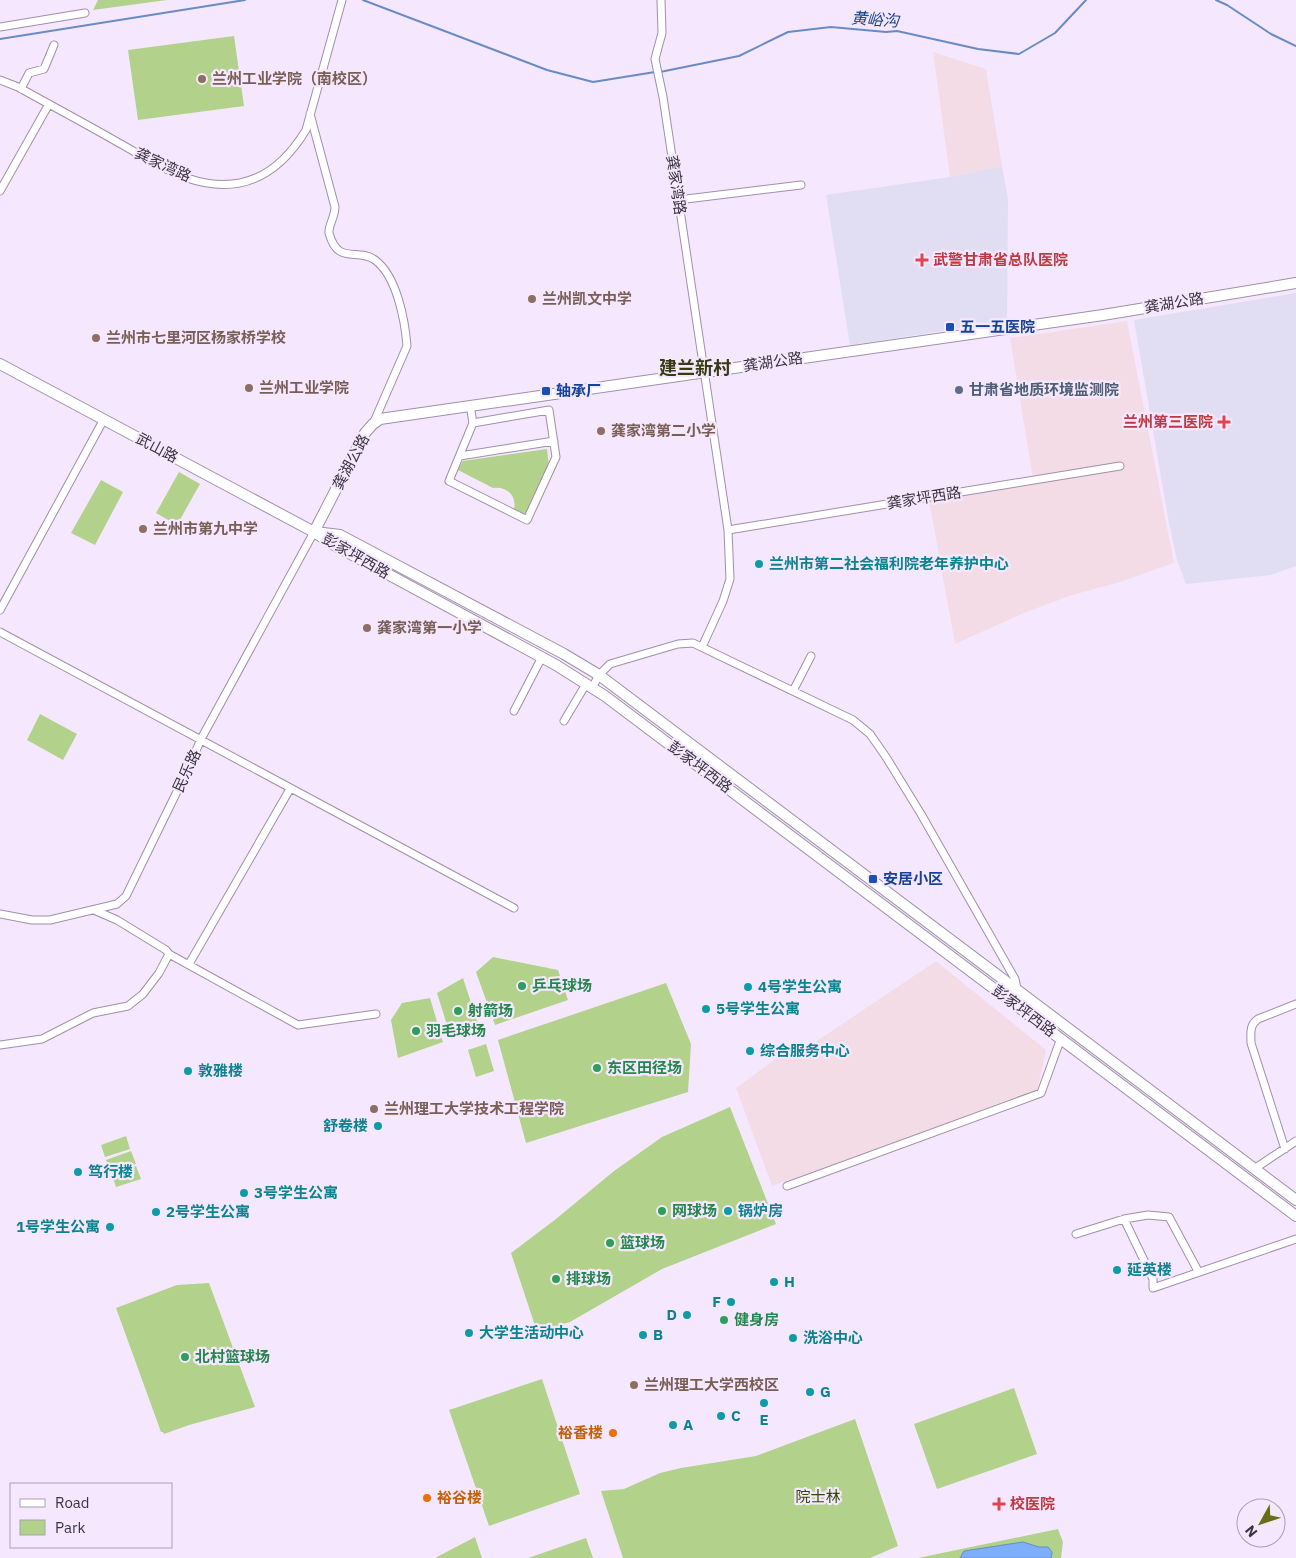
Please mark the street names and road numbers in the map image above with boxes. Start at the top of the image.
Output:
street label: 龚家湾路 [132,143,194,186]
street label: 龚家湾路 [663,154,690,216]
street label: 龚湖公路 [1143,288,1205,317]
street label: 龚湖公路 [742,348,804,375]
street label: 武山路 [133,429,182,467]
street label: 龚湖公路 [328,431,373,493]
street label: 龚家坪西路 [885,482,962,513]
street label: 彭家坪西路 [319,529,393,583]
street label: 彭家坪西路 [665,736,736,797]
street label: 民乐路 [168,746,205,795]
street label: 彭家坪西路 [989,980,1060,1041]

